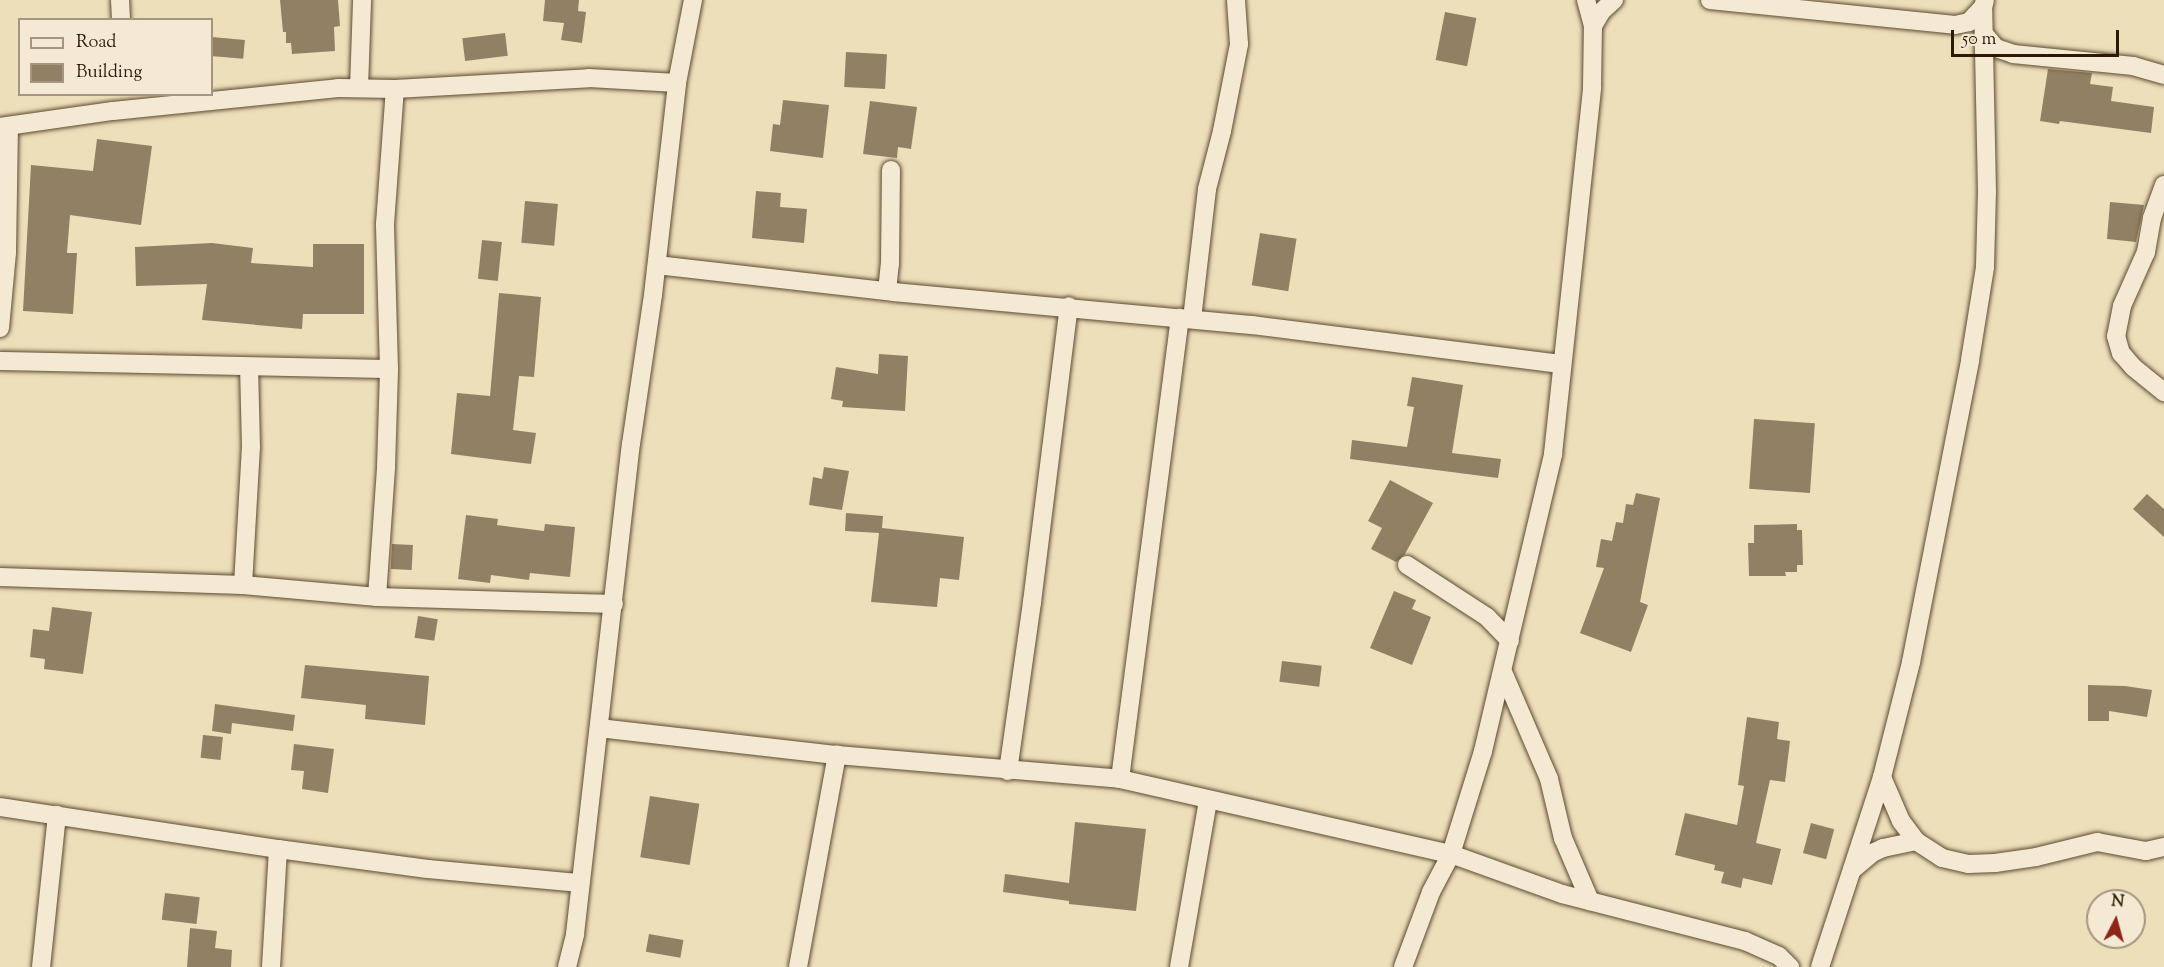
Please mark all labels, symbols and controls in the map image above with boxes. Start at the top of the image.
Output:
legend [18,18,213,96]
scale bar [1954,18,2122,56]
text: 50 m [1962,27,1996,53]
text: Road [76,30,116,56]
text: Building [76,60,142,86]
north arrow [2086,889,2146,949]
text: N [2110,890,2125,915]

